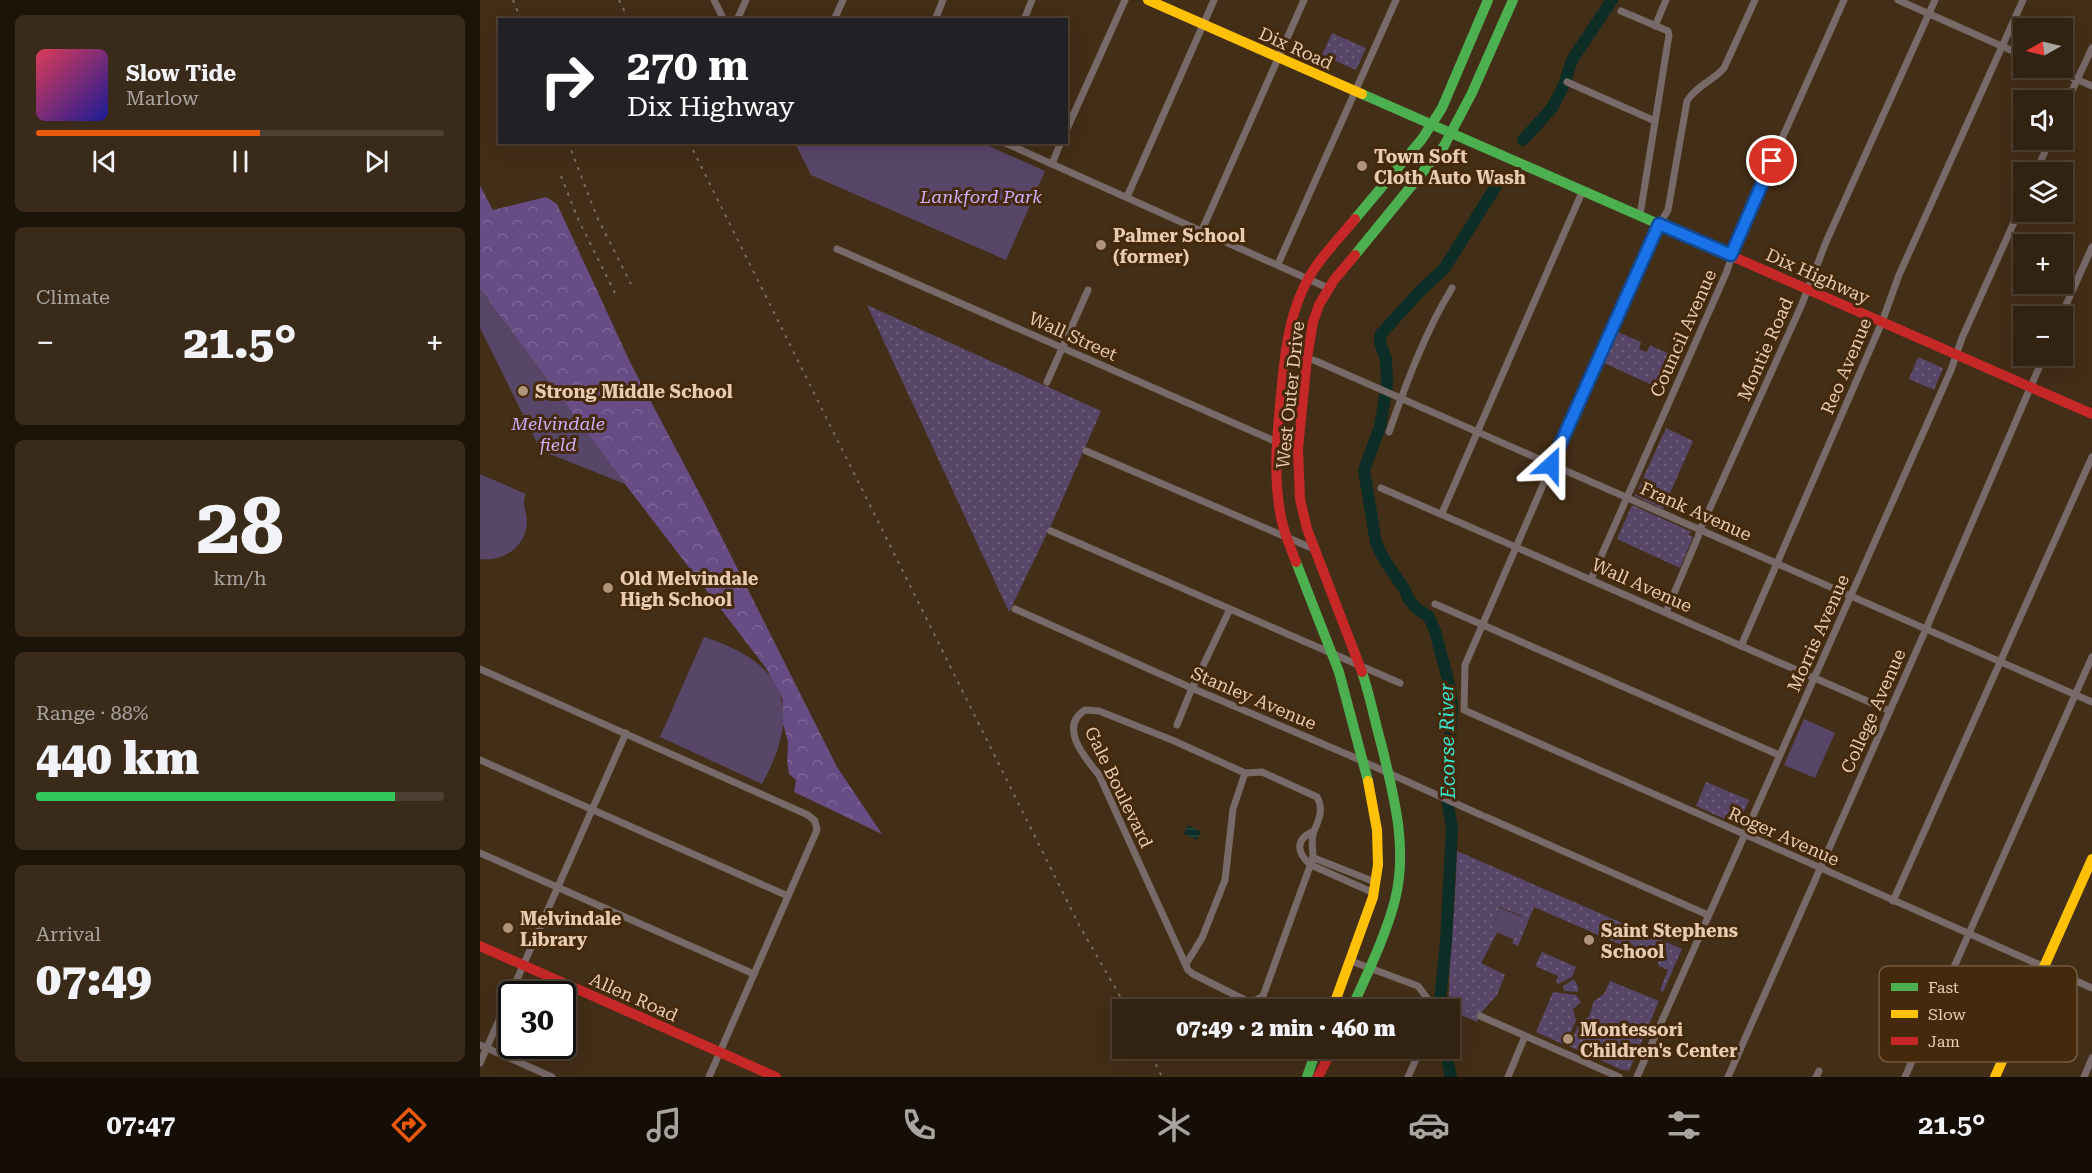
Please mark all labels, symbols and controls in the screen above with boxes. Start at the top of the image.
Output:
north arrow [2013,18,2073,78]
map controls [2013,18,2073,366]
street label: Dix Road [1256,22,1337,74]
text: 270 m [627,41,749,90]
icon: right [528,42,606,120]
text: Slow Tide [126,61,236,86]
text: Marlow [126,86,199,110]
button: sound [2013,90,2073,150]
text: Dix Highway [627,91,794,123]
pin [1746,135,1797,186]
icon: arrive [1755,144,1788,177]
icon: previous [88,145,121,178]
icon: pause [224,145,257,178]
icon: next [360,145,393,178]
place label: Town Soft Cloth Auto Wash [1374,146,1526,188]
marker: Town Soft Cloth Auto Wash [1355,159,1369,173]
button: layers [2013,162,2073,222]
park label: Lankford Park [919,186,1042,207]
place label: Palmer School (former) [1113,225,1246,267]
button: + [2013,234,2073,294]
marker: Palmer School (former) [1094,238,1108,252]
street label: Dix Highway [1763,244,1874,308]
street label: Council Avenue [1645,266,1721,400]
text: Climate [36,285,110,309]
street label: Montie Road [1733,294,1797,404]
button: − [2013,306,2073,366]
street label: Wall Street [1026,307,1121,365]
street label: Reo Avenue [1816,315,1876,417]
text: 21.5° [183,316,297,369]
street label: West Outer Drive [1272,320,1308,470]
text: − [36,323,54,362]
text: + [426,323,444,362]
place label: Strong Middle School [535,381,733,402]
marker: Strong Middle School [516,384,530,398]
park label: Melvindale field [510,413,605,455]
position arrow [1519,433,1583,497]
street label: Frank Avenue [1637,477,1755,545]
text: 28 [196,481,284,572]
street label: Wall Avenue [1589,554,1695,616]
text: km/h [213,566,267,590]
place label: Old Melvindale High School [620,568,759,610]
street label: Morris Avenue [1783,571,1853,695]
marker: Old Melvindale High School [601,581,615,595]
street label: College Avenue [1836,646,1910,776]
street label: Stanley Avenue [1188,662,1320,734]
water label: Ecorse River [1434,682,1460,800]
text: Range · 88% [36,701,148,725]
street label: Gale Boulevard [1081,723,1158,851]
text: 440 km [36,732,199,785]
street label: Roger Avenue [1725,802,1843,870]
place label: Melvindale Library [520,908,622,950]
place label: Saint Stephens School [1601,920,1738,962]
marker: Melvindale Library [501,921,515,935]
text: Arrival [36,922,101,946]
marker: Saint Stephens School [1582,933,1596,947]
text: 07:49 [36,953,152,1006]
legend [1879,966,2077,1062]
street label: Allen Road [587,968,682,1026]
text: Fast [1928,978,1959,997]
speed limit sign: 30 [498,981,576,1059]
text: Slow [1928,1005,1966,1024]
text: 07:49 · 2 min · 460 m [1176,1016,1396,1041]
place label: Montessori Children's Center [1580,1019,1737,1061]
marker: Montessori Children's Center [1561,1032,1575,1046]
text: Jam [1928,1032,1960,1051]
icon: directions [388,1104,430,1146]
icon: music [643,1104,685,1146]
icon: phone [898,1104,940,1146]
icon: climate [1153,1104,1195,1146]
icon: car [1408,1104,1450,1146]
icon: filters [1663,1104,1705,1146]
text: 07:47 [106,1109,175,1141]
text: 21.5° [1918,1109,1986,1141]

